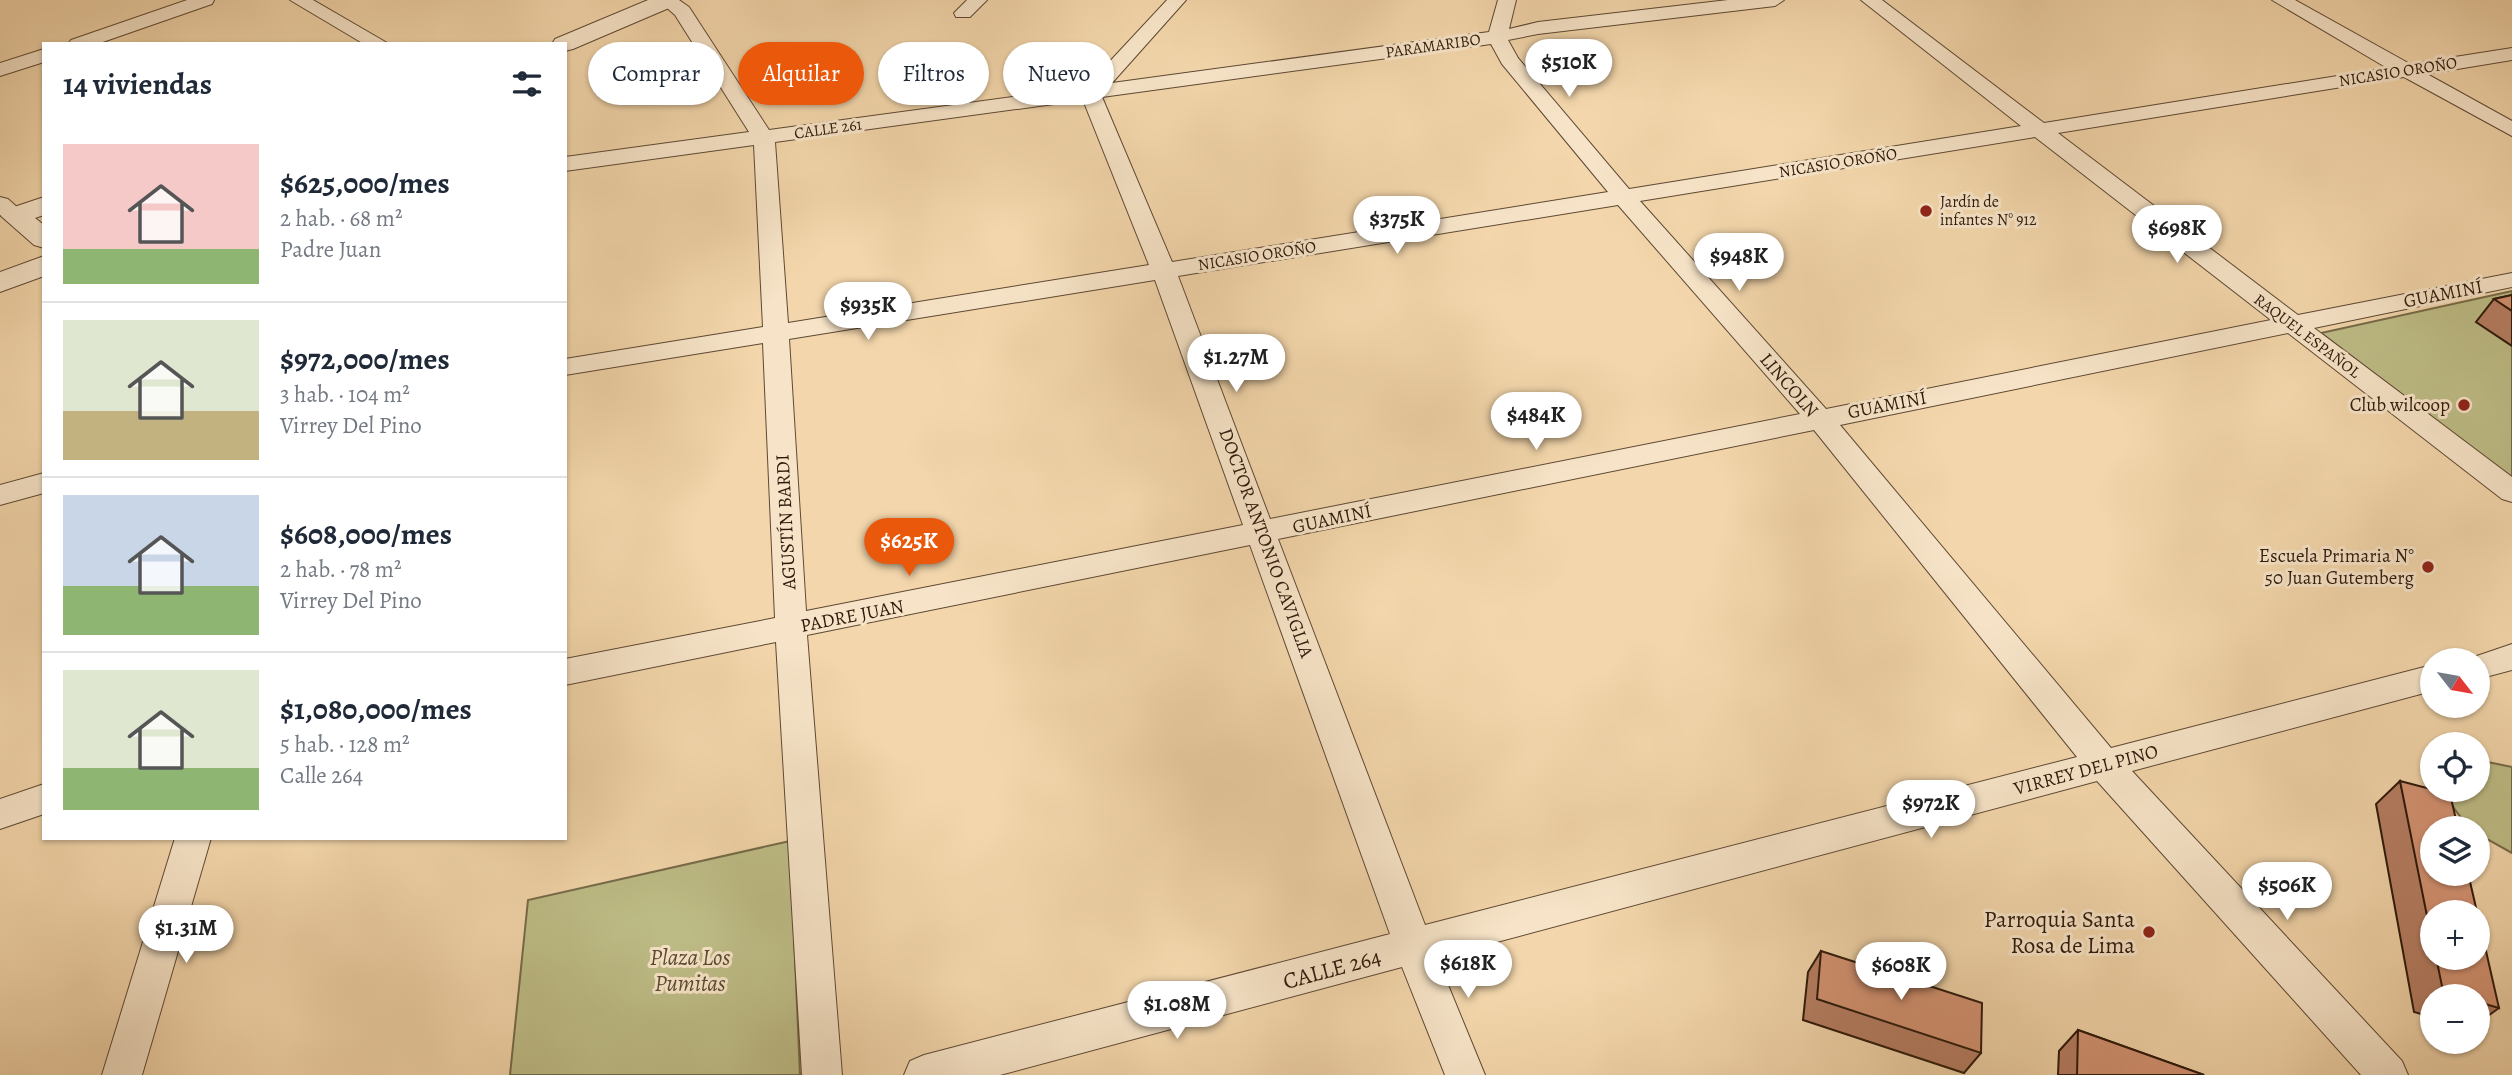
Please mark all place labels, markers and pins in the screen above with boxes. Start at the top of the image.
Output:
pin: $510K [1520,40,1618,99]
place label: Jardín de infantes N° 912 [1940,191,2037,231]
pin: $375K [1348,196,1446,256]
marker: Jardín de infantes N° 912 [1918,203,1934,219]
pin: $698K [2128,205,2226,265]
pin: $948K [1690,233,1788,293]
pin: $935K [819,282,917,342]
pin: $1.27M [1179,334,1293,394]
pin: $484K [1487,392,1585,452]
place label: Club wilcoop [2350,392,2450,418]
marker: Club wilcoop [2456,397,2472,413]
pin: $625K [860,518,958,578]
place label: Escuela Primaria N° 50 Juan Gutemberg [2259,543,2414,591]
marker: Escuela Primaria N° 50 Juan Gutemberg [2420,559,2436,575]
pin: $972K [1882,780,1980,840]
pin: $506K [2238,862,2336,922]
place label: Parroquia Santa Rosa de Lima [1984,904,2135,961]
pin: $1.31M [129,906,243,965]
marker: Parroquia Santa Rosa de Lima [2141,924,2157,940]
pin: $618K [1419,940,1517,1000]
pin: $608K [1852,942,1950,1002]
pin: $1.08M [1120,982,1234,1041]

